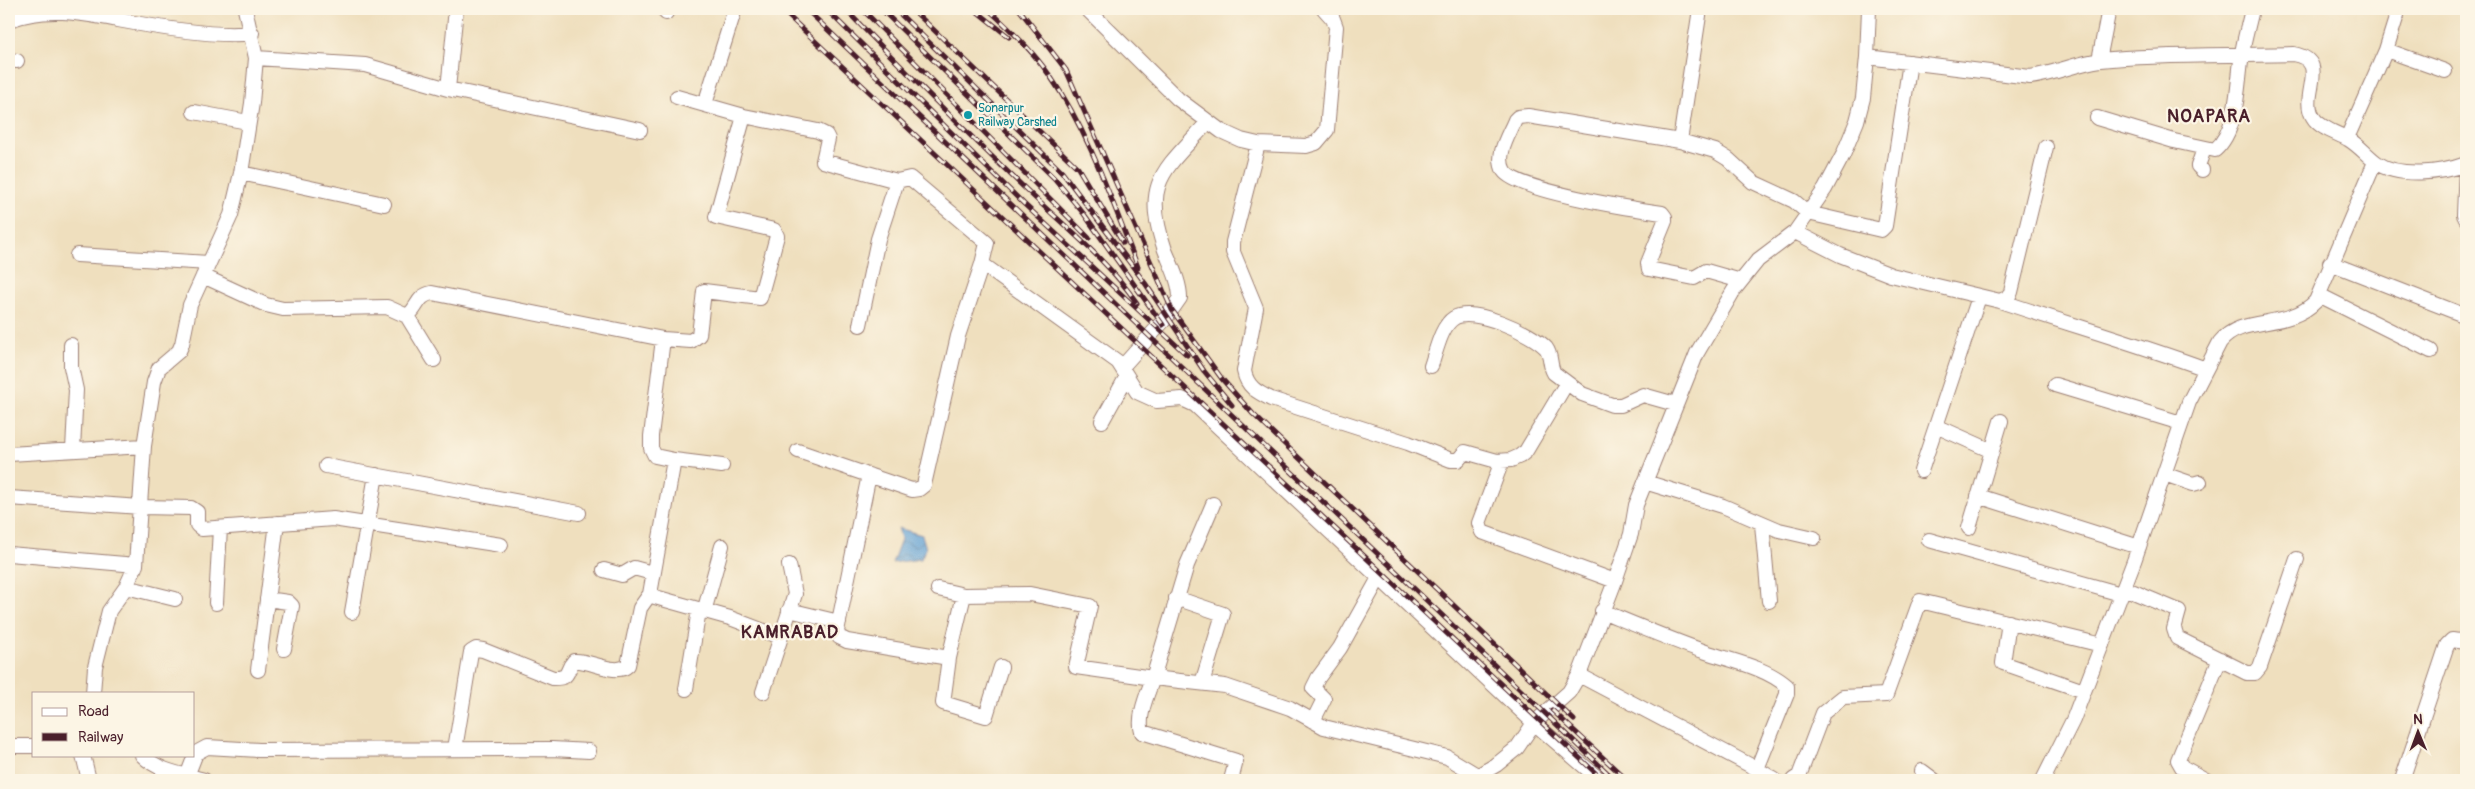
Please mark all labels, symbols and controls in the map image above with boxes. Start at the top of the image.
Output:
place label: Sonarpur Railway Carshed [978,101,1057,130]
district label: NOAPARA [2167,105,2251,128]
marker: Sonarpur Railway Carshed [962,109,974,121]
district label: KAMRABAD [741,621,839,644]
legend [32,692,195,756]
text: Road [78,702,109,721]
north arrow [2392,706,2442,756]
text: N [2413,711,2423,728]
text: Railway [78,728,124,747]

